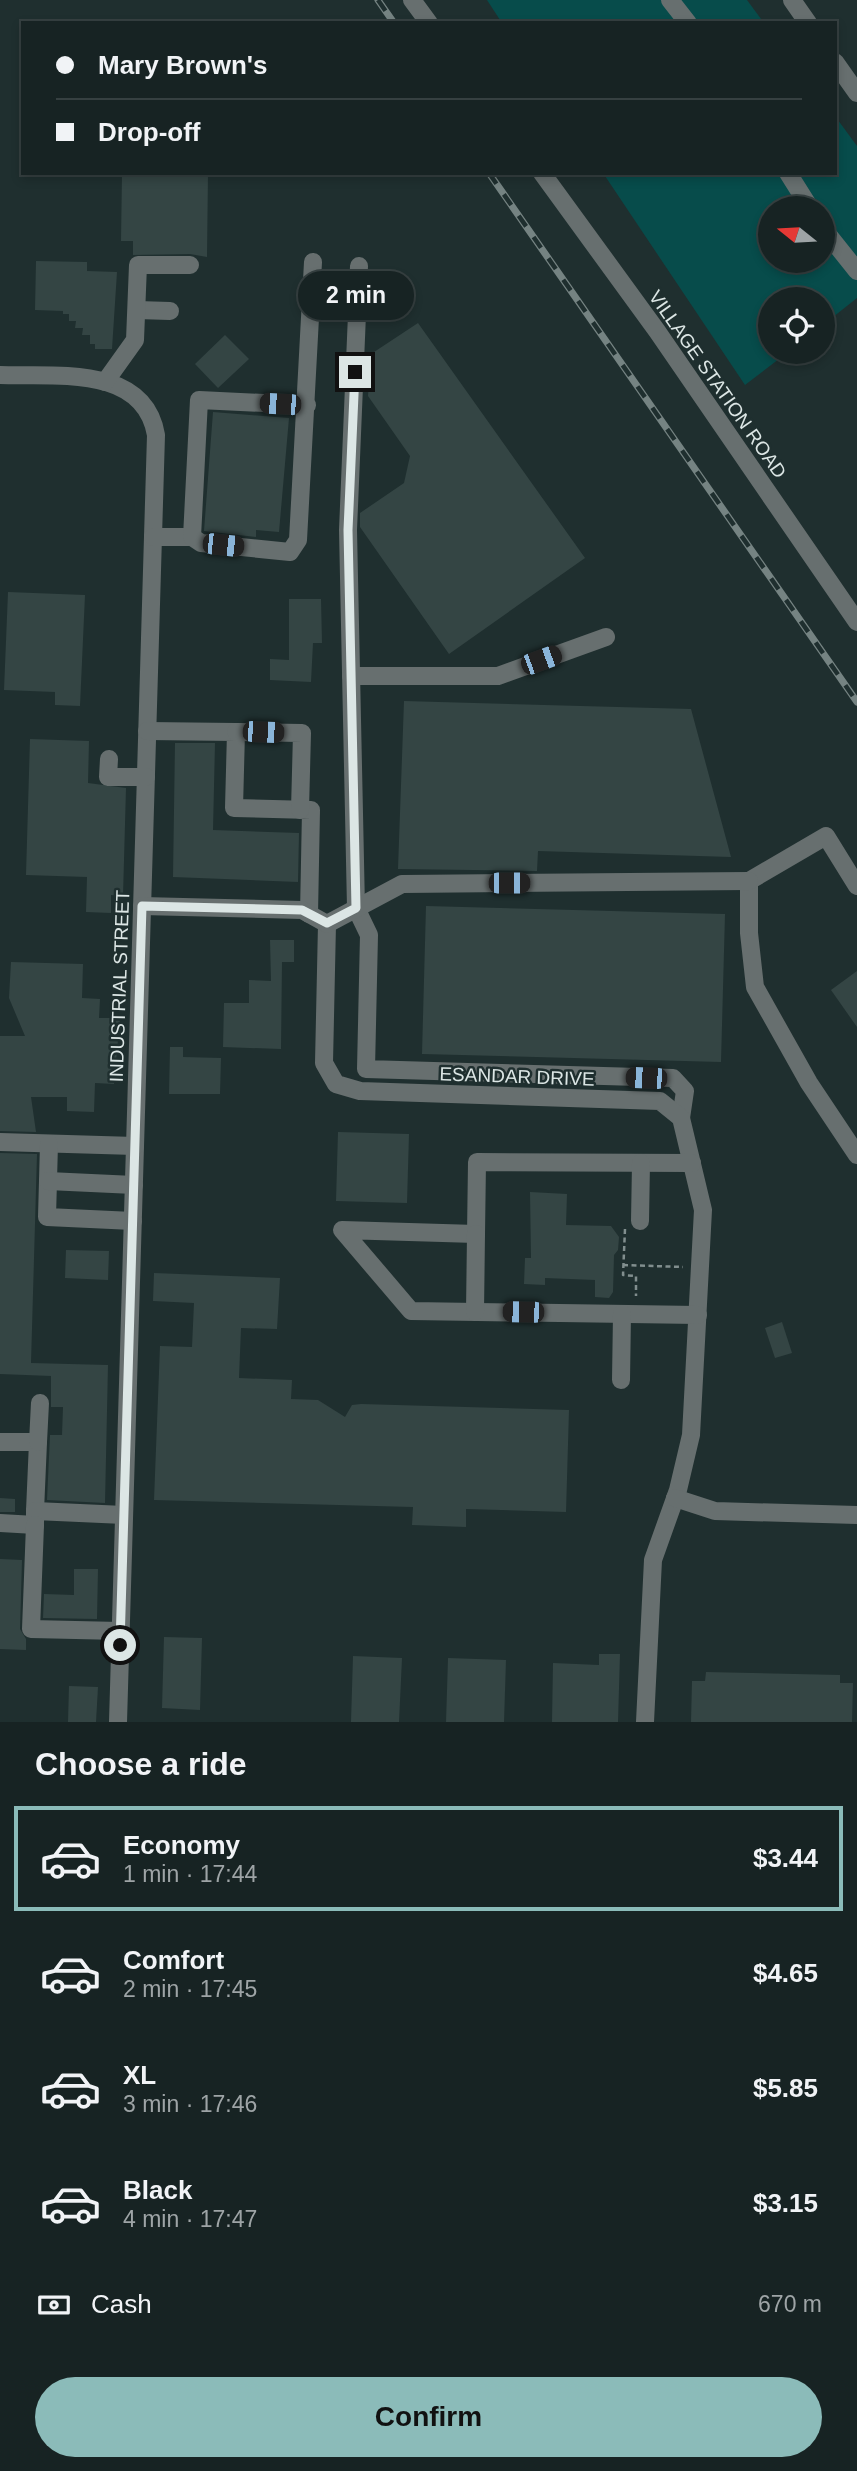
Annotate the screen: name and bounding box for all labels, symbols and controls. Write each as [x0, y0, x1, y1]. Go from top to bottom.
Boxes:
text: Mary Brown's [98, 50, 267, 80]
text: Drop-off [98, 117, 201, 147]
north arrow [758, 196, 835, 273]
map controls [758, 196, 835, 364]
callout: 2 min [297, 270, 413, 320]
text: 2 min [326, 282, 386, 308]
street label: VILLAGE STATION ROAD [645, 286, 790, 482]
button: locate [758, 287, 835, 364]
route end [339, 356, 371, 388]
car [259, 392, 302, 416]
car [202, 532, 245, 558]
car [518, 643, 565, 677]
car [242, 721, 285, 743]
car [489, 873, 531, 894]
street label: INDUSTRIAL STREET [106, 889, 133, 1083]
street label: ESANDAR DRIVE [439, 1063, 595, 1090]
car [625, 1067, 668, 1089]
car [502, 1301, 545, 1323]
route start [104, 1629, 136, 1661]
text: Choose a ride [35, 1746, 247, 1782]
icon: car [39, 1827, 102, 1890]
text: Economy [123, 1830, 240, 1860]
text: $3.44 [753, 1843, 818, 1873]
text: 1 min · 17:44 [123, 1861, 257, 1887]
icon: car [39, 1942, 102, 2005]
text: Comfort [123, 1945, 224, 1975]
text: $4.65 [753, 1958, 818, 1988]
text: 2 min · 17:45 [123, 1976, 257, 2002]
icon: car [39, 2057, 102, 2120]
text: XL [123, 2060, 156, 2090]
text: $5.85 [753, 2073, 818, 2103]
text: 3 min · 17:46 [123, 2091, 257, 2117]
icon: car [39, 2172, 102, 2235]
text: Black [123, 2175, 192, 2205]
text: $3.15 [753, 2188, 818, 2218]
text: 4 min · 17:47 [123, 2206, 257, 2232]
icon: cash [35, 2286, 73, 2324]
text: Cash [91, 2289, 152, 2319]
text: 670 m [758, 2291, 822, 2317]
button: Confirm [35, 2377, 822, 2457]

